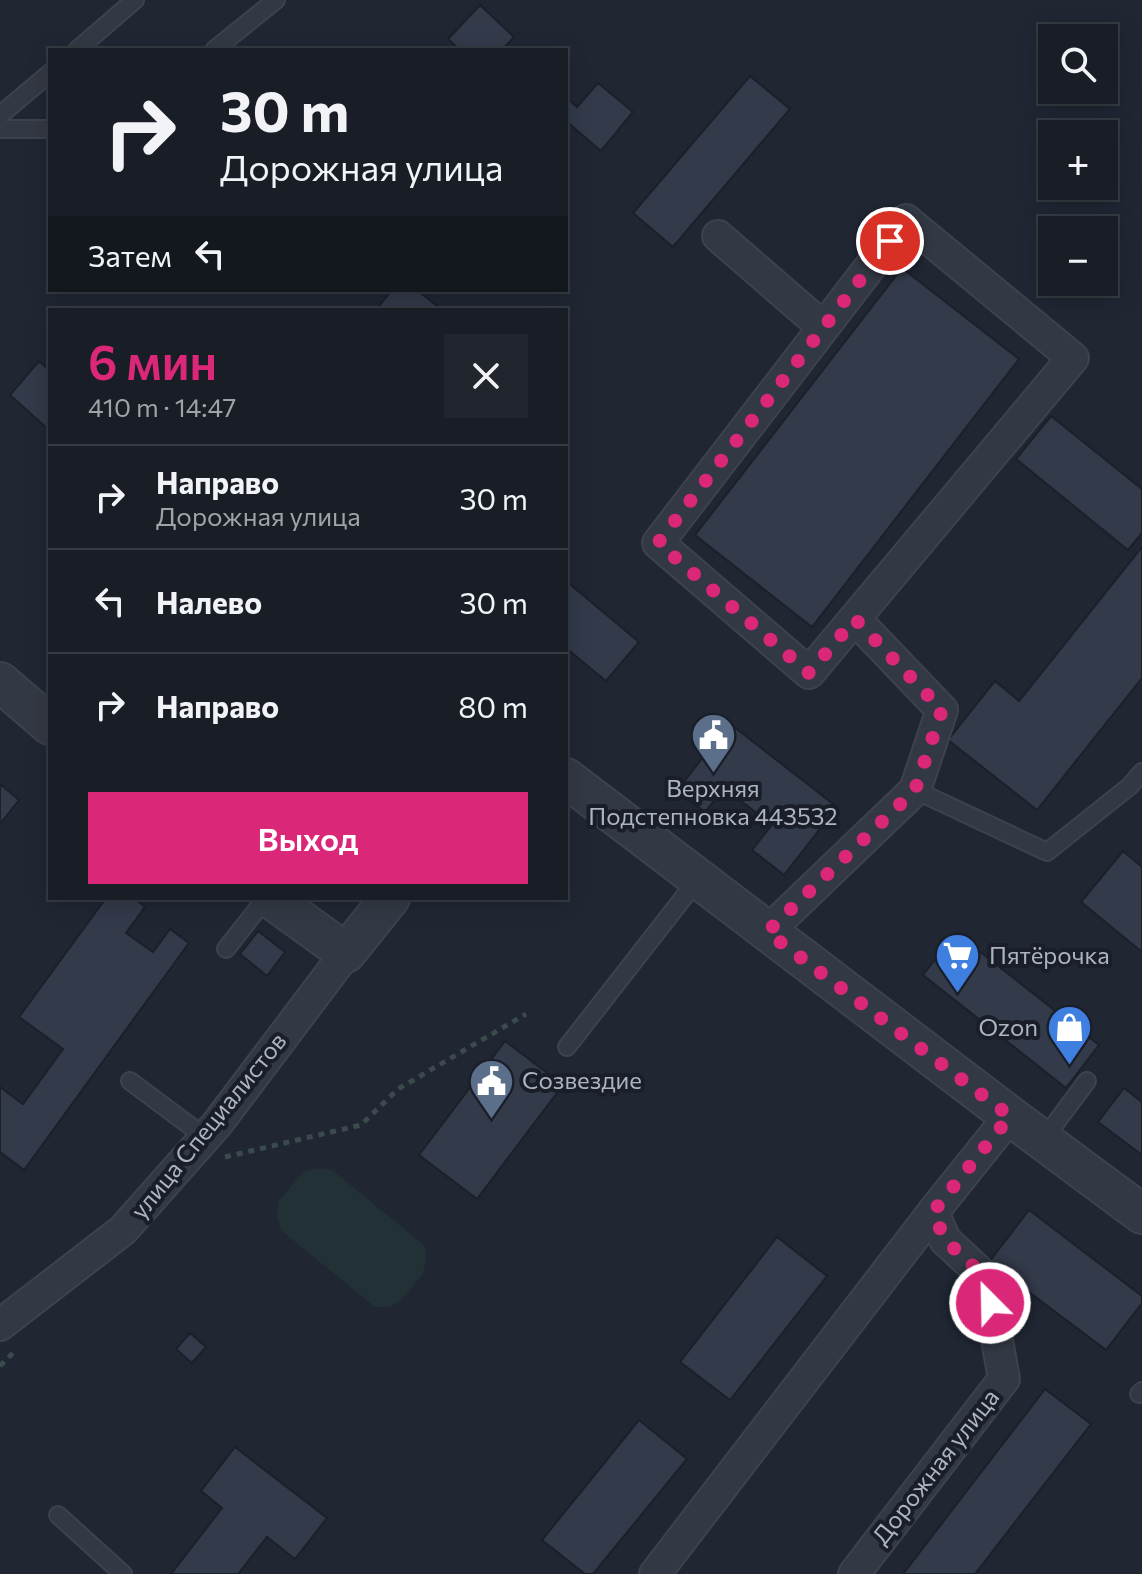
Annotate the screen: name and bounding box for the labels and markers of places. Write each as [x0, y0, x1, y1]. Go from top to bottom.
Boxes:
pin [856, 207, 924, 275]
public building icon: Верхняя Подстепновка 443532 [689, 711, 737, 774]
place label: Верхняя Подстепновка 443532 [588, 773, 838, 830]
supermarket icon: Пятёрочка [934, 932, 982, 995]
place label: Пятёрочка [989, 940, 1110, 969]
shop icon: Ozon [1045, 1004, 1093, 1067]
place label: Ozon [978, 1012, 1038, 1041]
public building icon: Созвездие [467, 1057, 515, 1120]
place label: Созвездие [522, 1065, 642, 1094]

